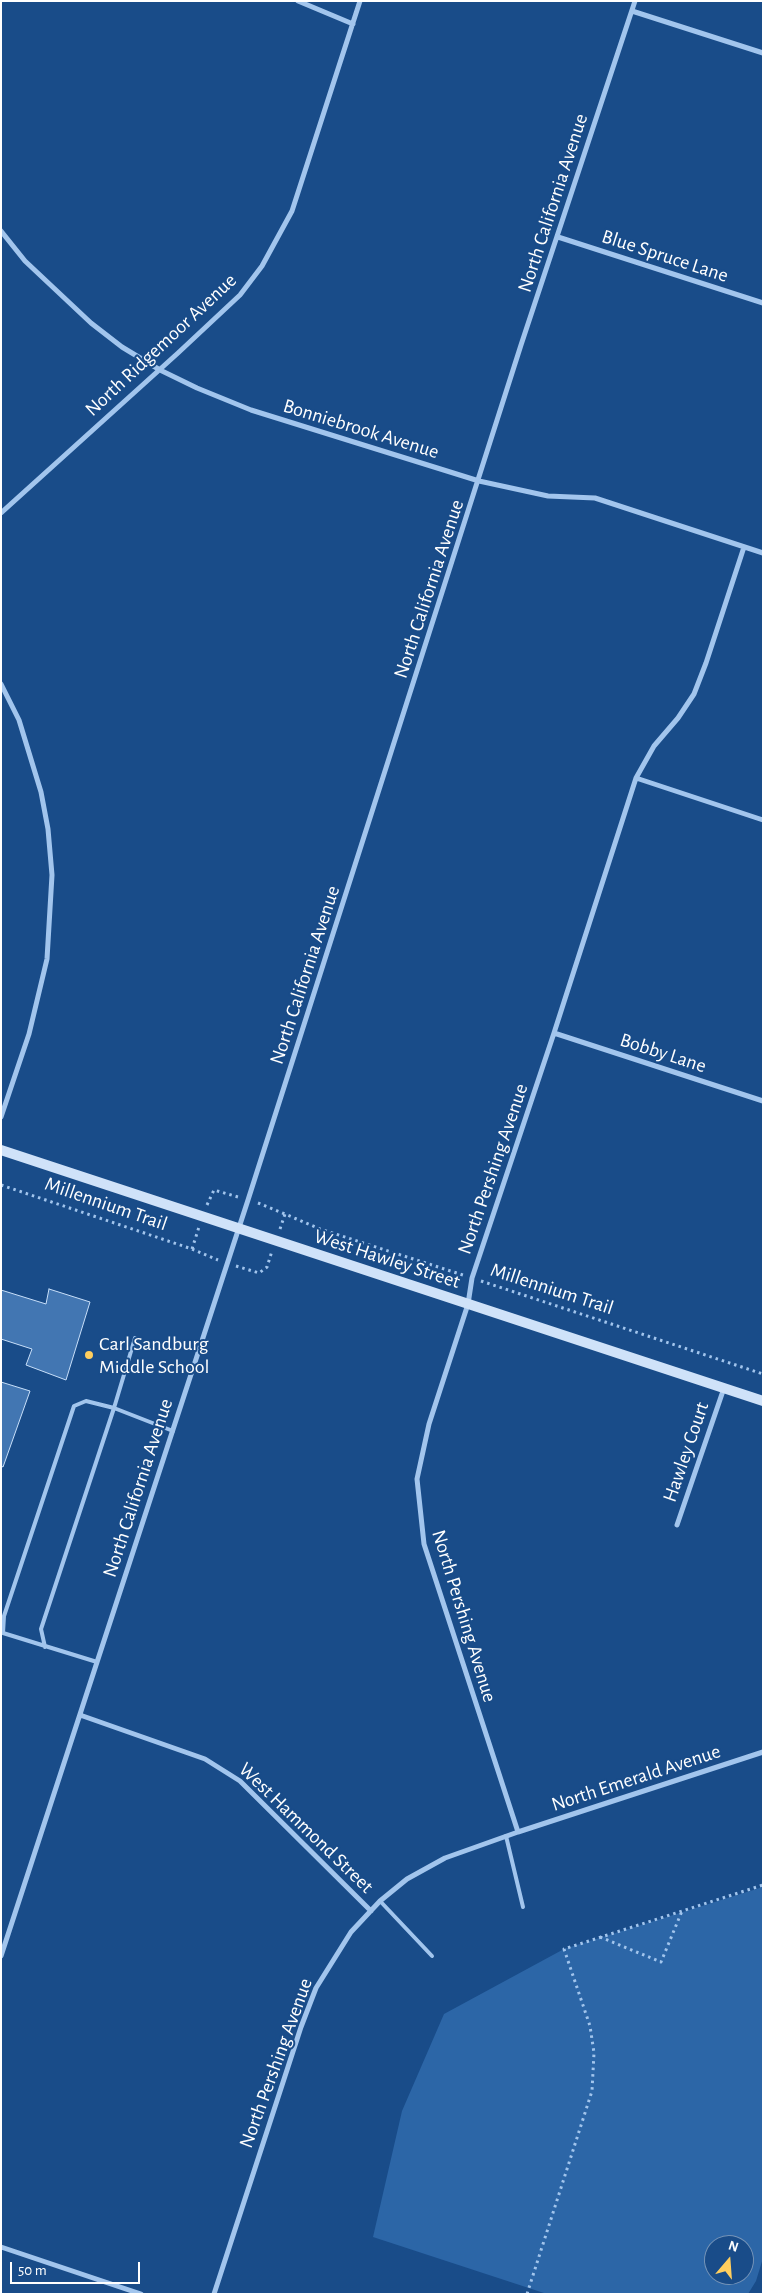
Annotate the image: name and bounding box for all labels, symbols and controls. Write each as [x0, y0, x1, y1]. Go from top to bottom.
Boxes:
street label: North California Avenue [513, 111, 593, 295]
street label: Blue Spruce Lane [599, 224, 731, 288]
street label: North Ridgemoor Avenue [80, 269, 242, 421]
street label: Bonniebrook Avenue [280, 394, 442, 464]
street label: North California Avenue [389, 497, 469, 681]
street label: North California Avenue [265, 883, 345, 1067]
street label: Bobby Lane [617, 1028, 709, 1078]
street label: North Pershing Avenue [453, 1080, 533, 1258]
street label: Millennium Trail [42, 1172, 170, 1236]
street label: West Hawley Street [311, 1224, 463, 1294]
street label: Millennium Trail [487, 1258, 617, 1320]
place label: Carl Sandburg Middle School [99, 1332, 210, 1379]
marker: Carl Sandburg Middle School [83, 1349, 95, 1361]
street label: North California Avenue [98, 1396, 178, 1580]
street label: Hawley Court [658, 1399, 714, 1505]
street label: North Pershing Avenue [426, 1527, 502, 1705]
street label: North Emerald Avenue [548, 1739, 724, 1817]
street label: West Hammond Street [234, 1758, 378, 1898]
street label: North Pershing Avenue [234, 1975, 318, 2151]
north arrow [704, 2235, 754, 2285]
text: N [727, 2239, 740, 2255]
scale bar [12, 2252, 142, 2284]
text: 50 m [18, 2263, 47, 2278]

